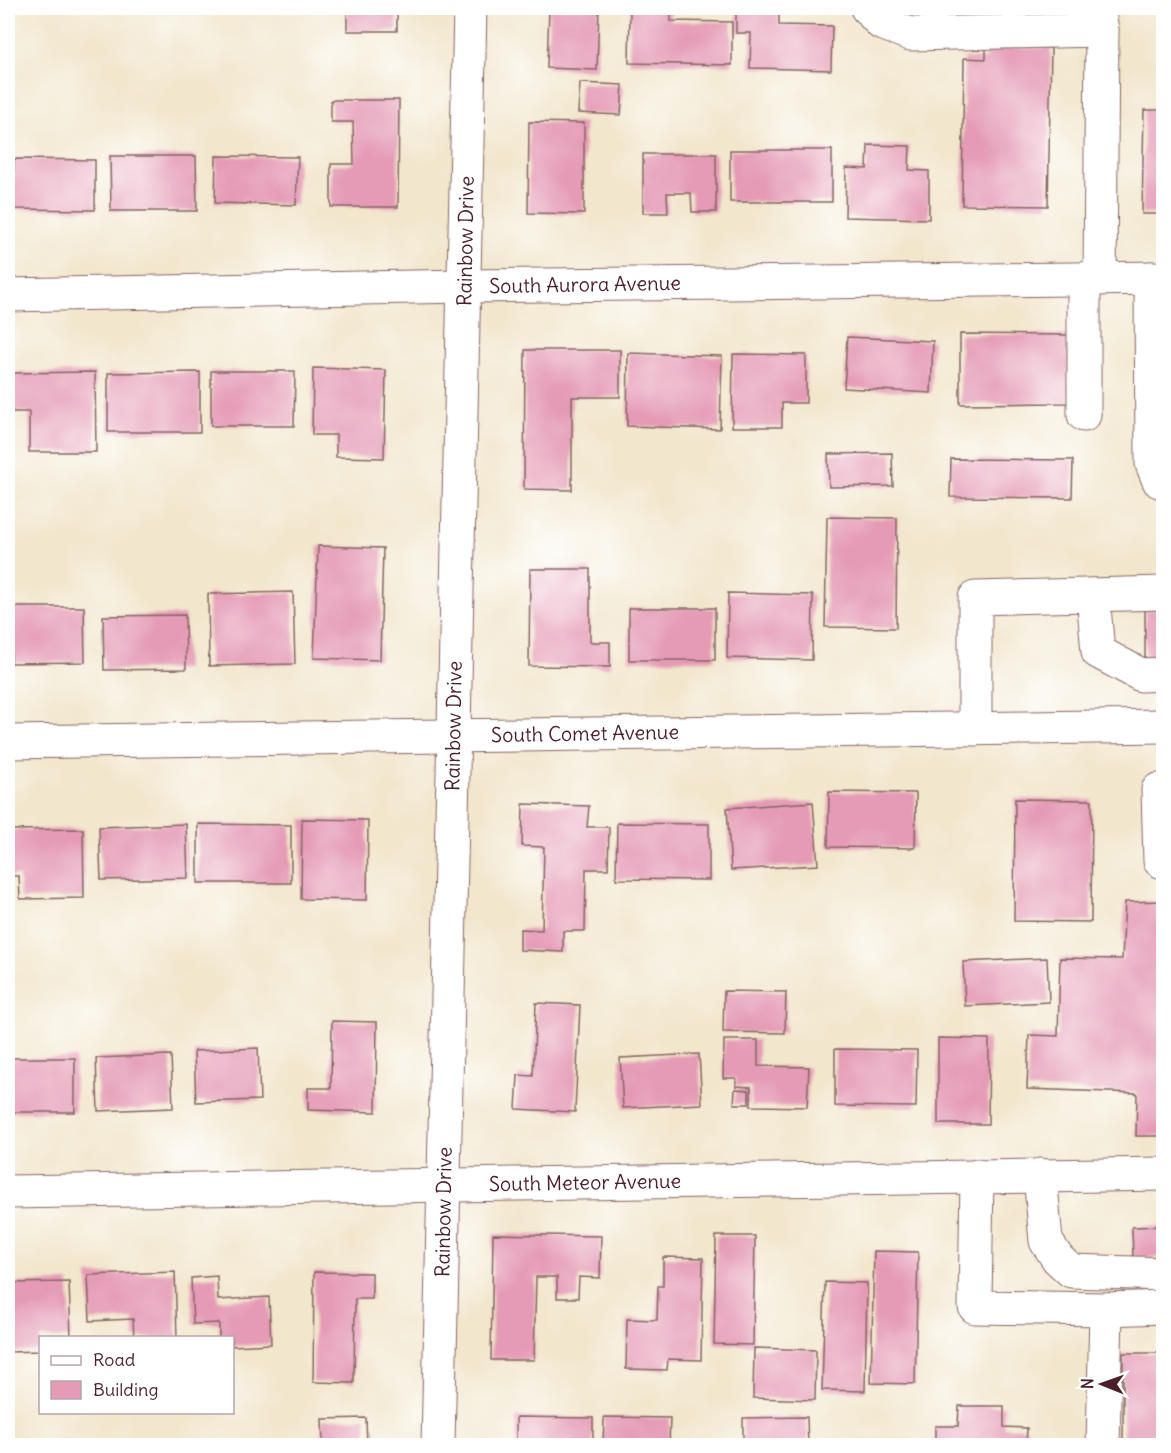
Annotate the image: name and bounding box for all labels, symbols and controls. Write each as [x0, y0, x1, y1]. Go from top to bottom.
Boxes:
street label: Rainbow Drive [451, 176, 479, 306]
street label: South Aurora Avenue [489, 270, 681, 298]
street label: Rainbow Drive [439, 661, 467, 791]
street label: South Comet Avenue [491, 719, 679, 747]
street label: Rainbow Drive [429, 1147, 457, 1277]
street label: South Meteor Avenue [489, 1168, 681, 1196]
legend [39, 1336, 234, 1414]
text: Road [93, 1348, 136, 1371]
north arrow [1072, 1354, 1132, 1414]
text: Building [93, 1378, 158, 1401]
text: N [1077, 1378, 1097, 1389]

